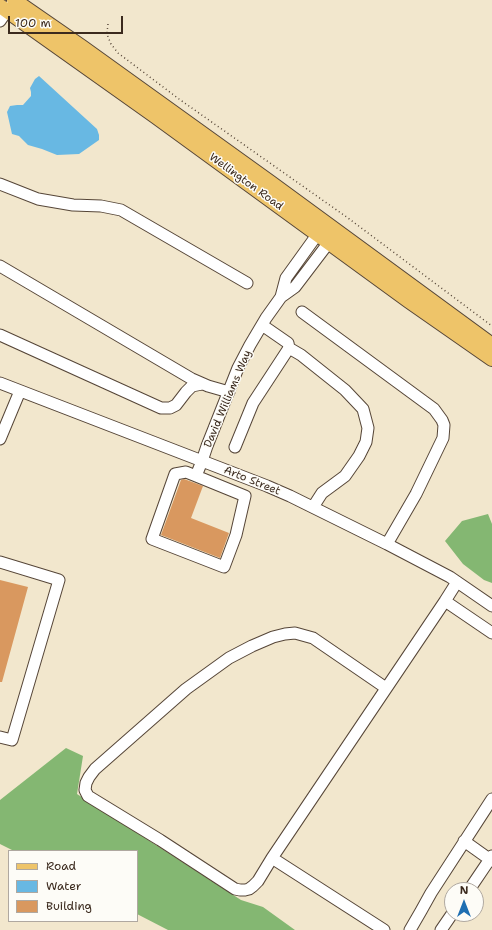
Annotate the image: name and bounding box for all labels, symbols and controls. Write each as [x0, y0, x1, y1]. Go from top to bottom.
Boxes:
scale bar [10, 8, 125, 34]
text: 100 m [15, 15, 51, 31]
street label: Wellington Road [206, 151, 286, 213]
street label: David Williams Way [201, 348, 255, 450]
street label: Arto Street [222, 464, 282, 498]
legend [8, 850, 138, 922]
text: Road [46, 858, 76, 874]
text: Water [46, 878, 81, 894]
north arrow [444, 882, 484, 922]
text: N [460, 883, 468, 898]
text: Building [46, 898, 92, 914]

